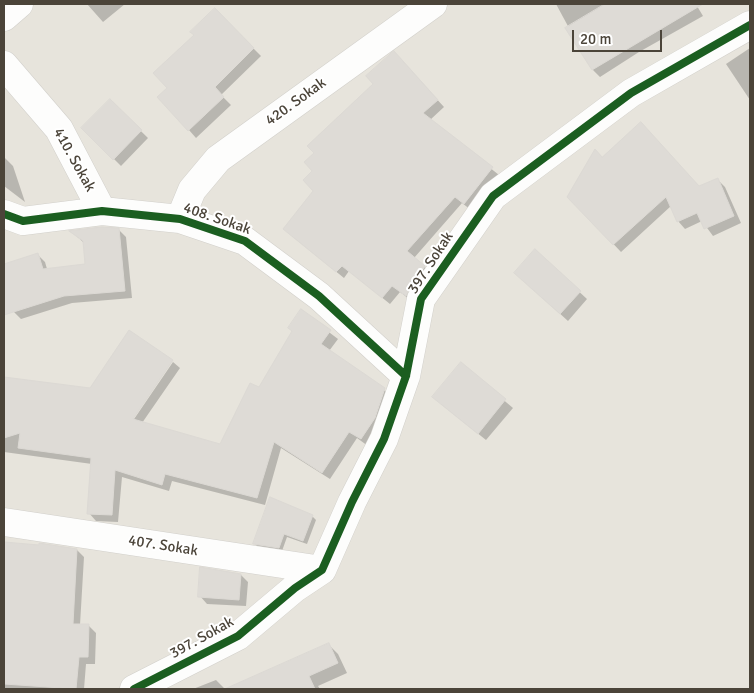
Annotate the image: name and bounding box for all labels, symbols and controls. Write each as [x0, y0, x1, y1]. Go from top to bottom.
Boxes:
scale bar [574, 20, 664, 52]
text: 20 m [580, 30, 611, 48]
street label: 420. Sokak [262, 74, 330, 130]
street label: 410. Sokak [49, 125, 99, 195]
street label: 408. Sokak [181, 199, 253, 239]
street label: 397. Sokak [404, 229, 458, 297]
street label: 407. Sokak [127, 532, 199, 560]
street label: 397. Sokak [167, 613, 237, 663]

